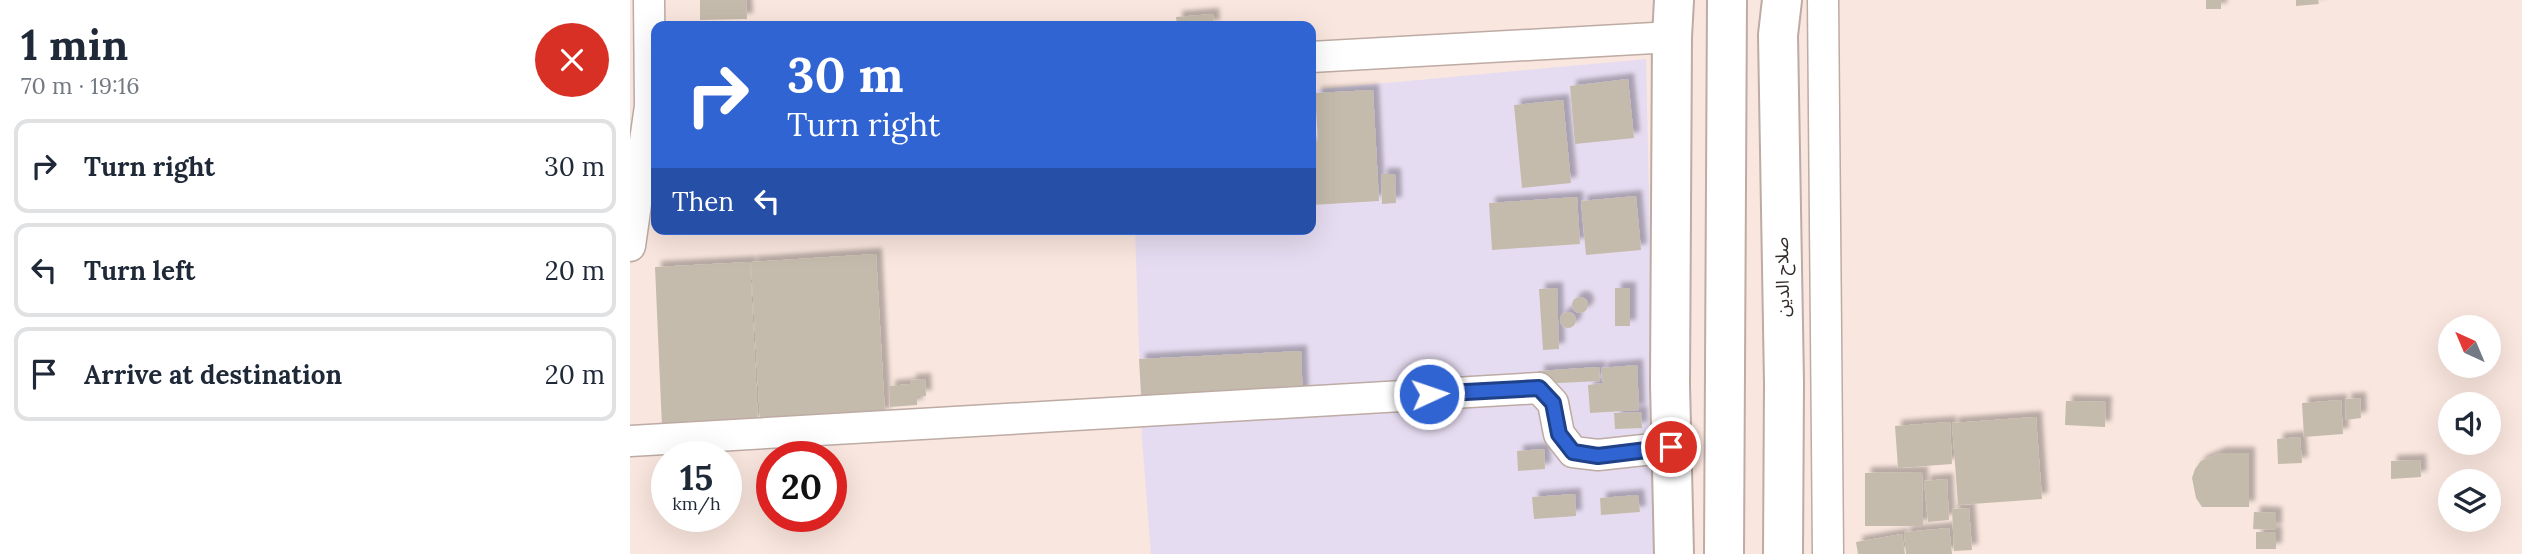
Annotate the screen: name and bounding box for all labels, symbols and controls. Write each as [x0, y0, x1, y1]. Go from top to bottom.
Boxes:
text: 1 min [21, 18, 128, 72]
button: close [535, 23, 609, 97]
text: 30 m [787, 43, 904, 105]
icon: right [672, 49, 763, 140]
text: 70 m · 19:16 [21, 71, 139, 100]
text: Turn right [787, 104, 940, 145]
icon: right [25, 147, 63, 185]
text: Turn right [84, 150, 215, 183]
text: 30 m [544, 150, 605, 183]
icon: left [748, 182, 786, 220]
text: Then [672, 185, 734, 218]
street label: صلاح الدين [1770, 237, 1796, 317]
icon: left [25, 251, 63, 289]
text: Turn left [84, 254, 195, 287]
text: 20 m [545, 254, 605, 287]
north arrow [2438, 315, 2501, 378]
map controls [2438, 315, 2501, 532]
icon: arrive [25, 355, 63, 393]
position arrow [1392, 357, 1466, 431]
text: Arrive at destination [84, 358, 342, 391]
text: 20 m [545, 358, 605, 391]
button: sound [2438, 392, 2501, 455]
pin [1641, 417, 1701, 477]
icon: arrive [1652, 428, 1690, 466]
speed limit sign: 20 [756, 441, 847, 532]
text: 15 [680, 455, 713, 500]
button: layers [2438, 469, 2501, 532]
text: km/h [672, 492, 721, 515]

